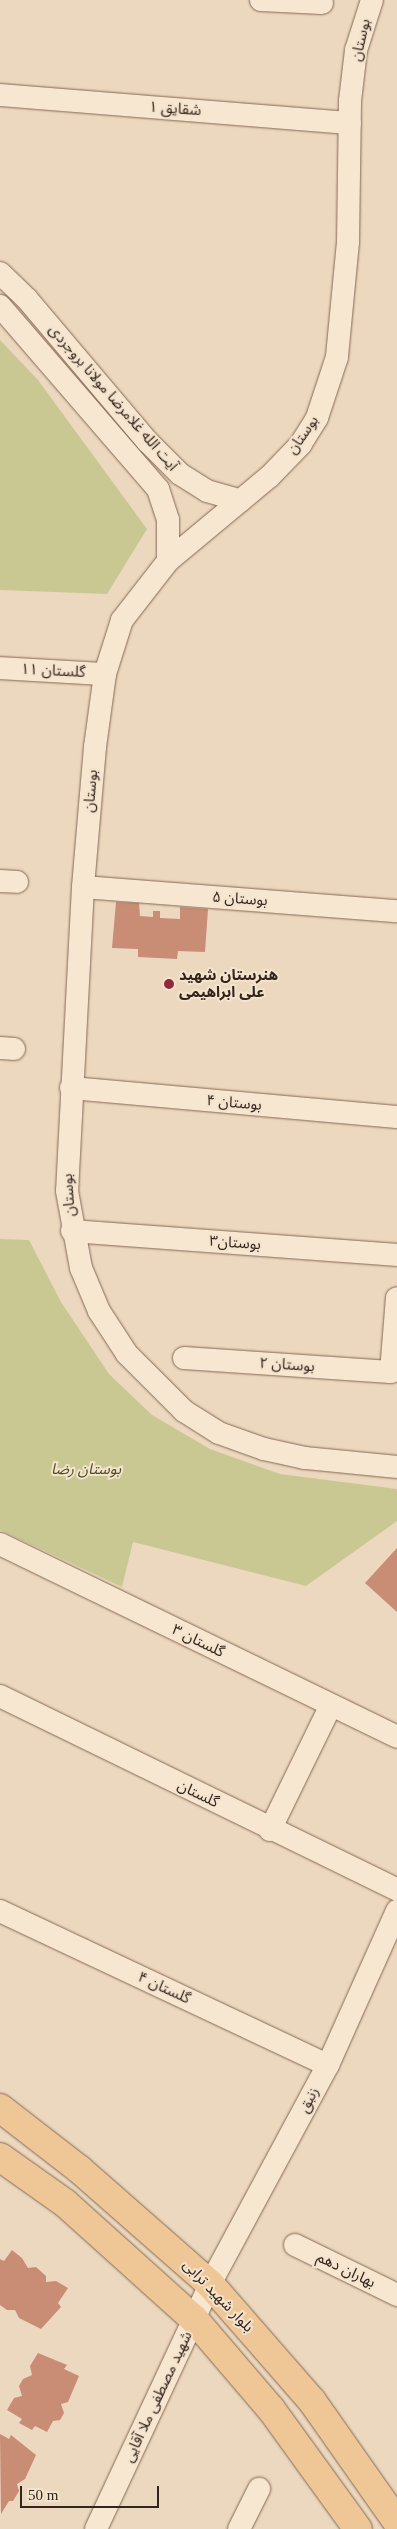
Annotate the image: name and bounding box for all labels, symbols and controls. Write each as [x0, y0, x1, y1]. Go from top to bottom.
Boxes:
street label: بوستان [347, 17, 375, 63]
street label: شقایق ۱ [148, 98, 202, 120]
street label: آیت الله غلامرضا مولانا بروجردی [45, 321, 181, 475]
street label: بوستان [283, 412, 323, 458]
street label: گلستان ۱۱ [20, 660, 86, 682]
street label: بوستان [80, 769, 102, 813]
street label: بوستان ۵ [212, 888, 268, 910]
place label: هنرستان شهید علی ابراهیمی [179, 966, 278, 1001]
marker: هنرستان شهید علی ابراهیمی [163, 978, 175, 990]
street label: بوستان ۴ [206, 1092, 262, 1114]
street label: بوستان [59, 1173, 79, 1217]
street label: بوستان۳ [209, 1232, 261, 1254]
street label: بوستان ۲ [259, 1354, 315, 1376]
park label: بوستان رضا [51, 1461, 121, 1479]
street label: گلستان ۳ [169, 1621, 227, 1661]
street label: گلستان [174, 1776, 222, 1812]
street label: گلستان ۴ [135, 1968, 193, 2008]
street label: زنبق [295, 2084, 323, 2116]
street label: بهاران دهم [314, 2248, 378, 2292]
street label: بلوار شهید ترابی [179, 2256, 257, 2336]
street label: شهید مصطفی ملا آقایی [120, 2329, 196, 2465]
scale bar [22, 2476, 161, 2508]
text: 50 m [28, 2487, 58, 2503]

